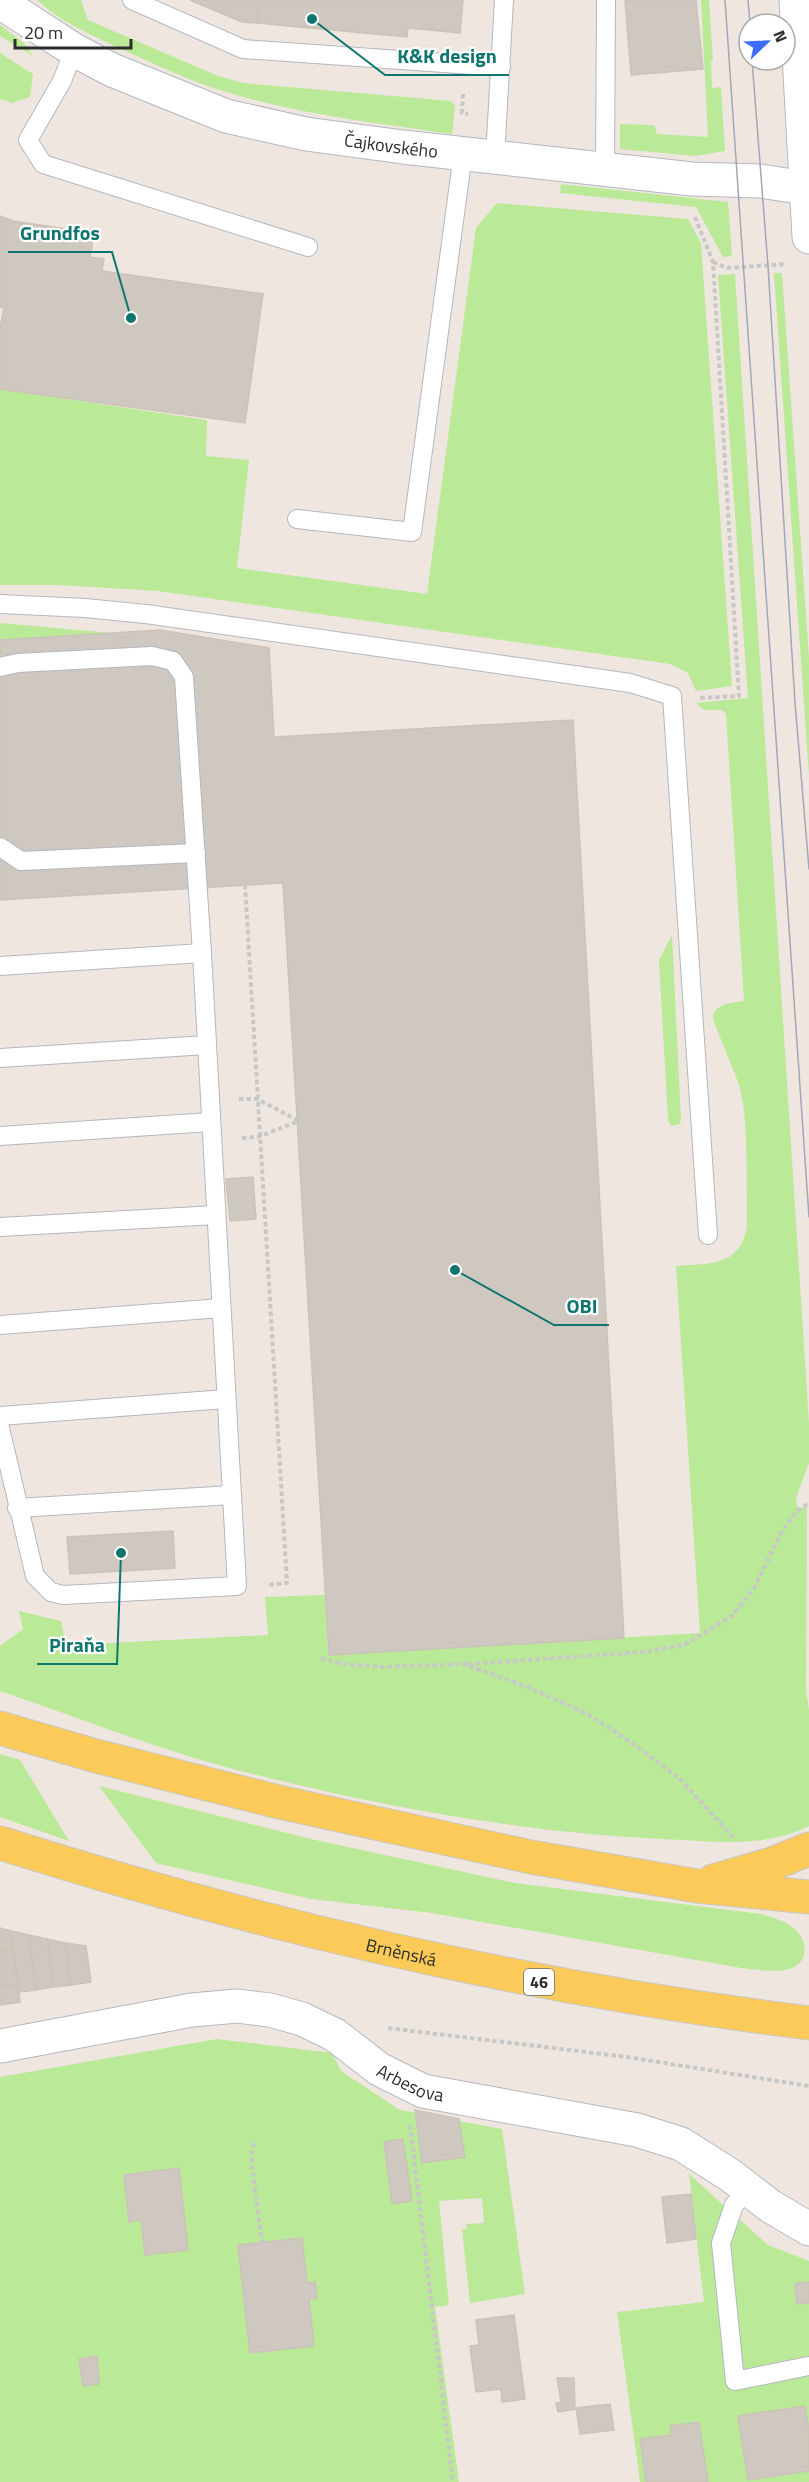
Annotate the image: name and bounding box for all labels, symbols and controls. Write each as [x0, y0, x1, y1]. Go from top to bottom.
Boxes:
scale bar [15, 12, 130, 50]
north arrow [737, 12, 797, 72]
text: 20 m [24, 19, 63, 46]
text: N [768, 26, 794, 46]
callout: K&K design [385, 37, 509, 75]
text: K&K design [397, 40, 497, 71]
street label: Čajkovského [343, 126, 439, 164]
callout: Grundfos [8, 214, 112, 252]
text: Grundfos [20, 217, 100, 248]
callout: OBI [554, 1287, 609, 1325]
text: OBI [567, 1290, 597, 1321]
callout: Piraňa [37, 1626, 117, 1664]
text: Piraňa [49, 1629, 105, 1660]
street label: Brněnská [363, 1931, 439, 1973]
road number: 46 [524, 1969, 554, 1995]
street label: Arbesova [372, 2057, 446, 2108]

